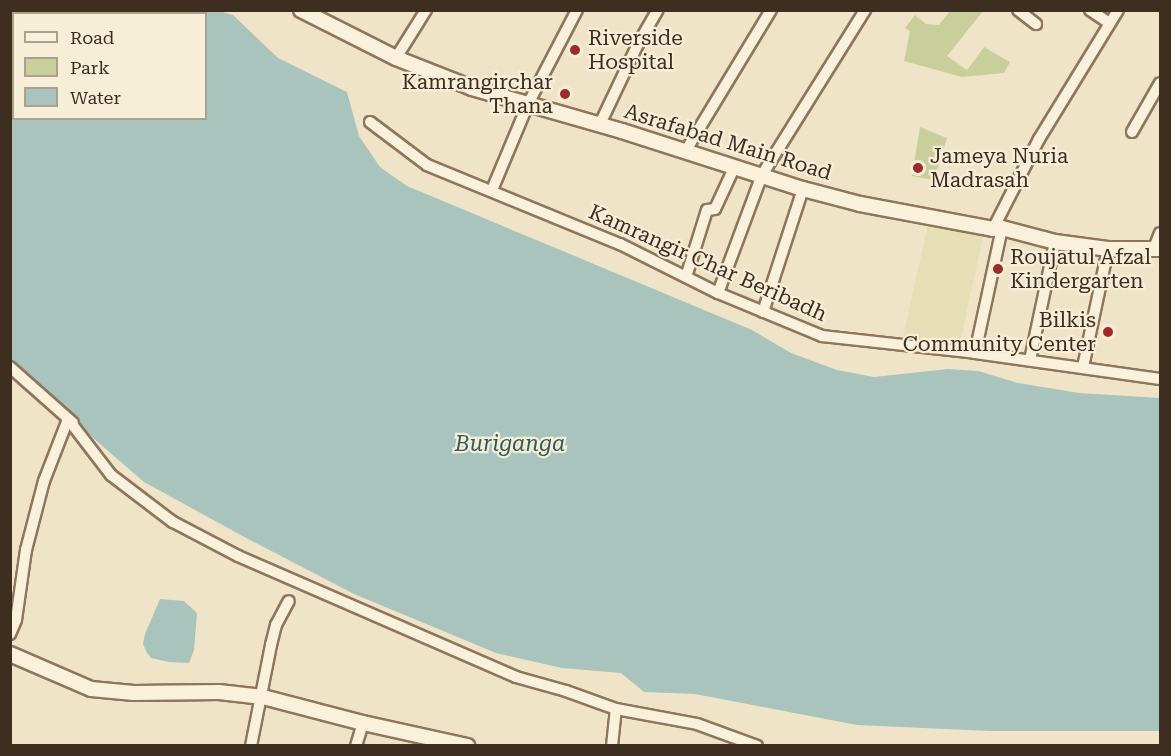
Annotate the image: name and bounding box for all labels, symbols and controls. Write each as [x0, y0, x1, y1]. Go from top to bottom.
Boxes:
legend [12, 12, 207, 120]
place label: Riverside Hospital [588, 25, 683, 75]
text: Road [70, 27, 114, 48]
marker: Riverside Hospital [566, 41, 584, 59]
text: Park [70, 57, 110, 78]
place label: Kamrangirchar Thana [402, 69, 553, 119]
text: Water [70, 87, 121, 108]
marker: Kamrangirchar Thana [558, 87, 572, 101]
street label: Asrafabad Main Road [621, 98, 835, 186]
place label: Jameya Nuria Madrasah [930, 143, 1068, 193]
marker: Jameya Nuria Madrasah [911, 161, 925, 175]
street label: Kamrangir Char Beribadh [585, 199, 831, 327]
place label: Roujatul Afzal Kindergarten [1010, 244, 1151, 294]
marker: Roujatul Afzal Kindergarten [991, 262, 1005, 276]
place label: Bilkis Community Center [903, 307, 1096, 357]
marker: Bilkis Community Center [1101, 325, 1115, 339]
water label: Buriganga [455, 431, 565, 457]

